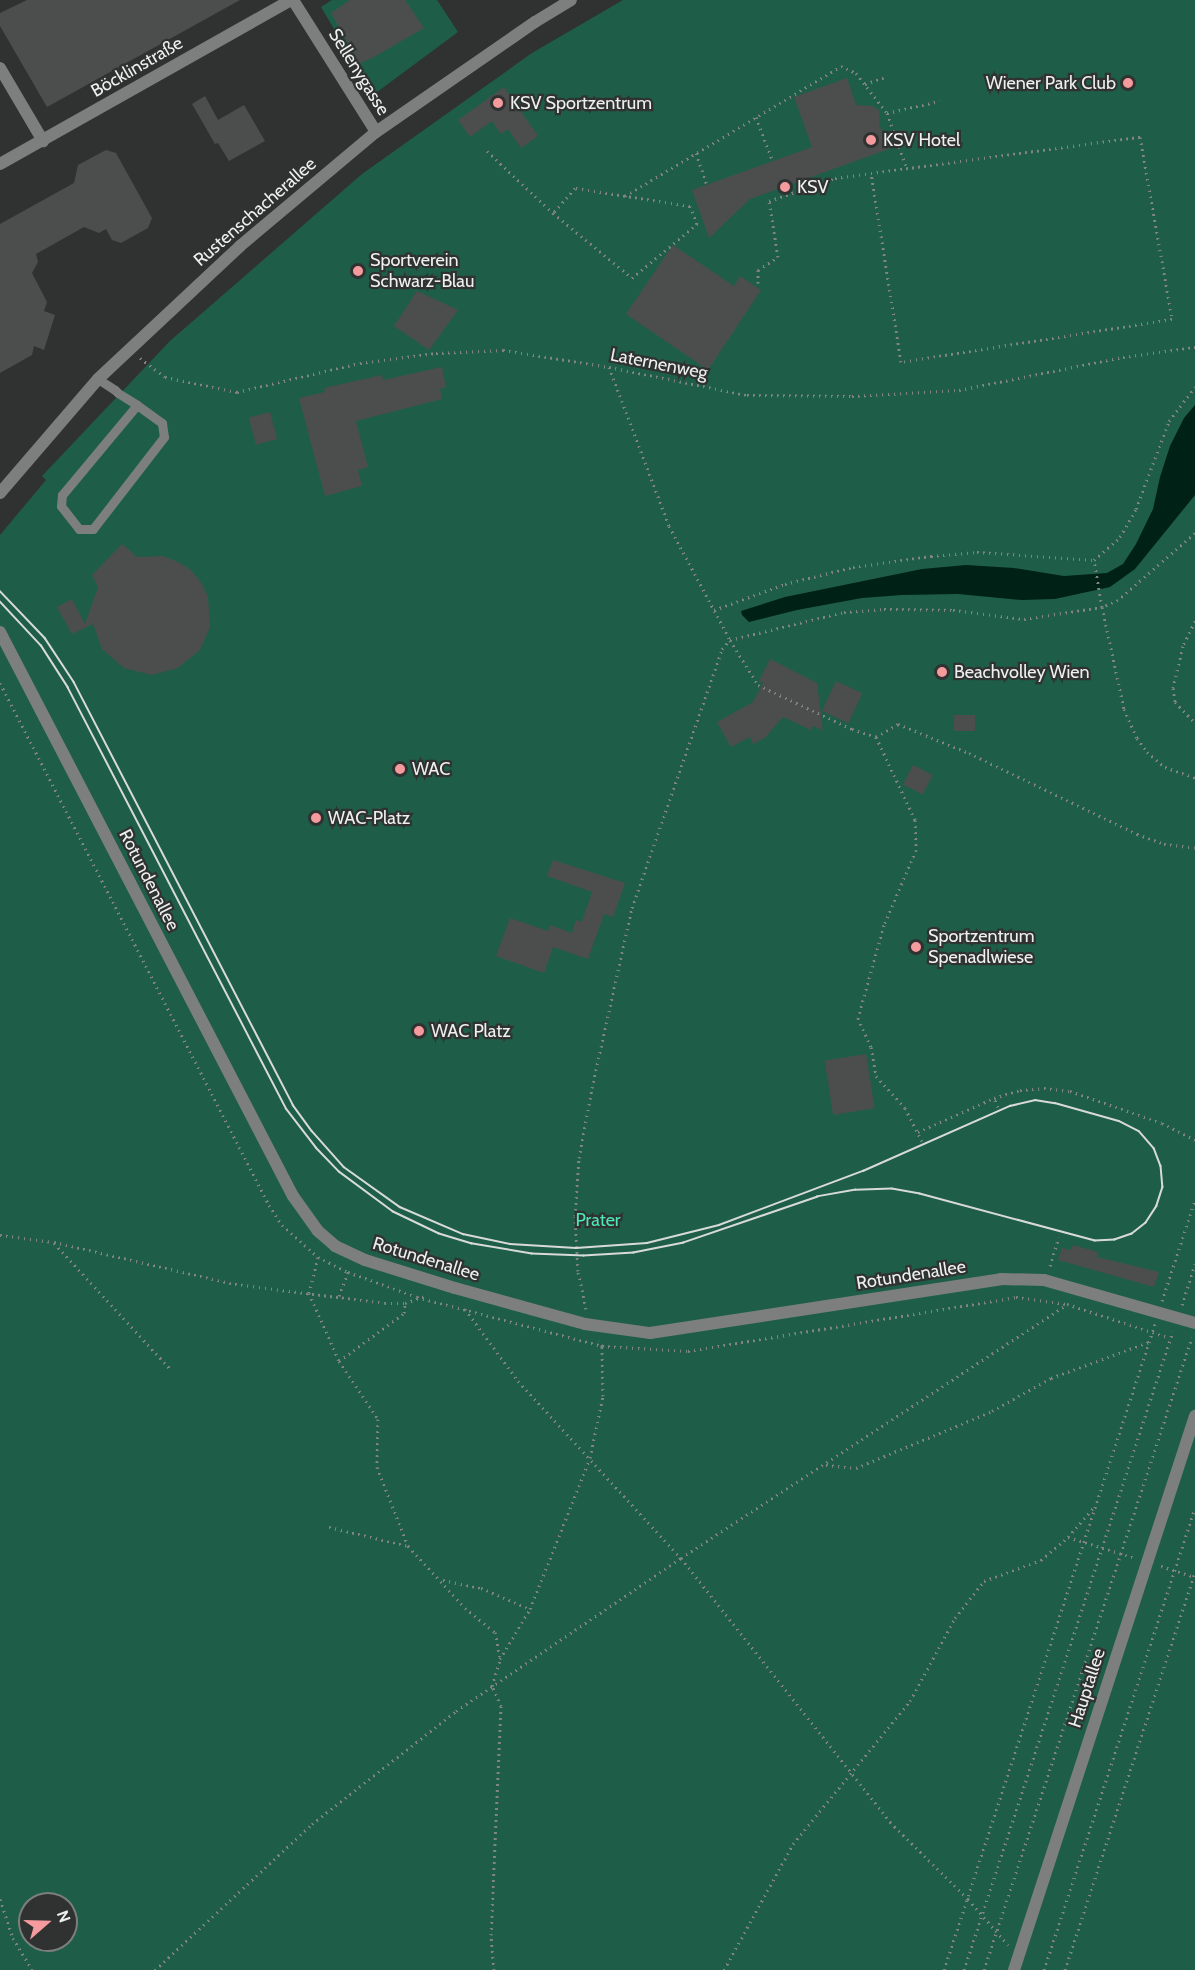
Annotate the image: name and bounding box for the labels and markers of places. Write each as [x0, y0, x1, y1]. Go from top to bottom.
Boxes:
place label: Wiener Park Club [986, 72, 1116, 94]
marker: Wiener Park Club [1121, 76, 1135, 90]
place label: KSV Sportzentrum [510, 92, 652, 114]
marker: KSV Sportzentrum [491, 96, 505, 110]
place label: KSV Hotel [883, 129, 960, 151]
marker: KSV Hotel [864, 133, 878, 147]
place label: KSV [797, 176, 829, 198]
marker: KSV [778, 180, 792, 194]
place label: Sportverein Schwarz-Blau [370, 250, 474, 292]
marker: Sportverein Schwarz-Blau [351, 264, 365, 278]
place label: Beachvolley Wien [954, 661, 1090, 683]
marker: Beachvolley Wien [935, 665, 949, 679]
place label: WAC [412, 758, 450, 780]
marker: WAC [393, 762, 407, 776]
place label: WAC-Platz [328, 807, 410, 829]
marker: WAC-Platz [309, 811, 323, 825]
place label: Sportzentrum Spenadlwiese [928, 926, 1034, 968]
marker: Sportzentrum Spenadlwiese [909, 940, 923, 954]
place label: WAC Platz [431, 1020, 511, 1042]
marker: WAC Platz [412, 1024, 426, 1038]

